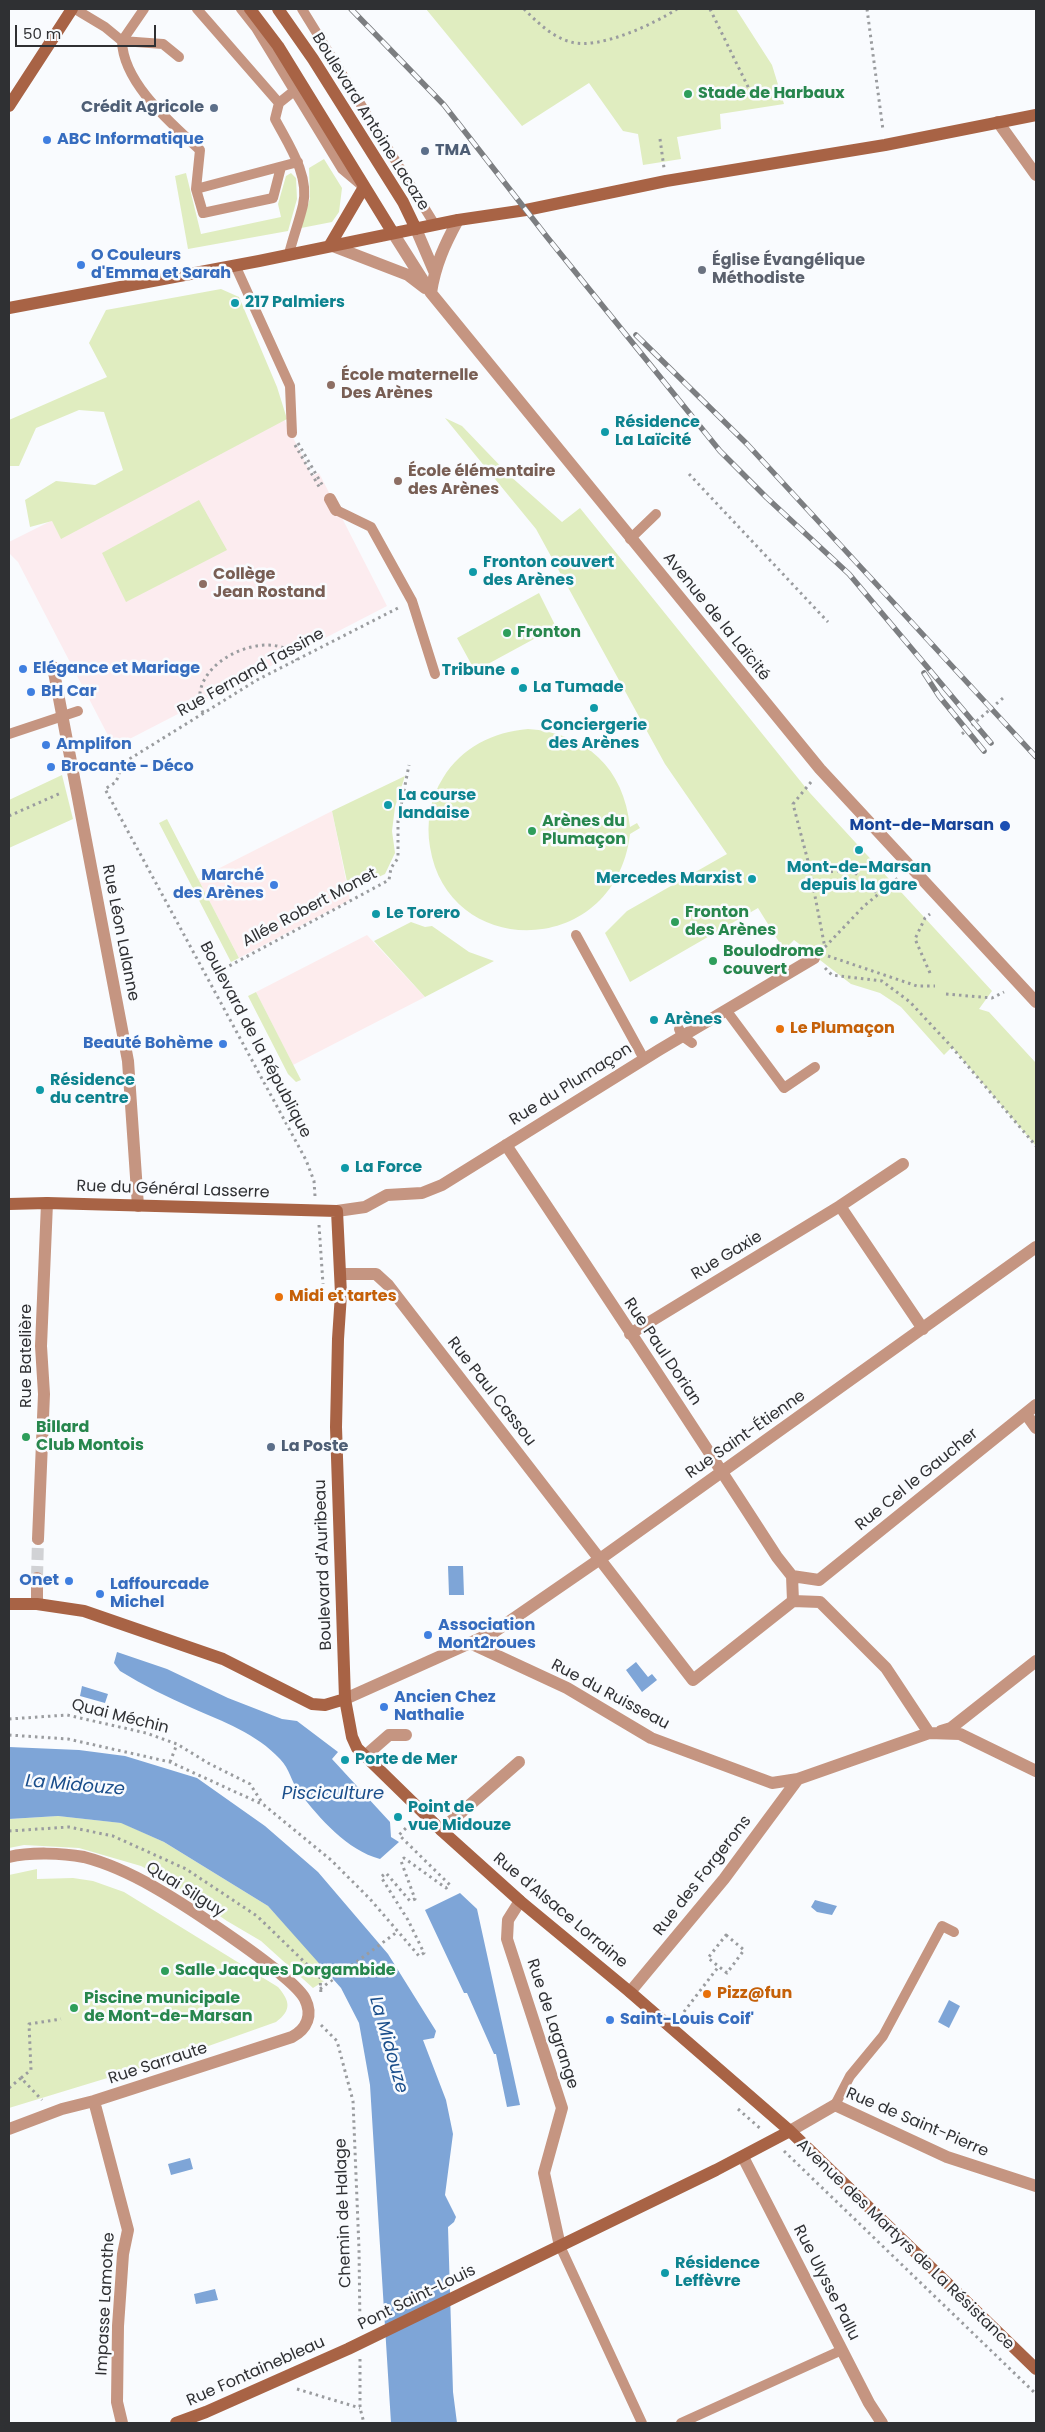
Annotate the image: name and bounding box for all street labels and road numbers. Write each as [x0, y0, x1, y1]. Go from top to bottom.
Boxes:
street label: Boulevard Antoine Lacaze [307, 30, 433, 214]
street label: Avenue de la Laïcité [658, 549, 774, 685]
street label: Rue Fernand Tassine [174, 625, 328, 721]
street label: Rue Léon Lalanne [97, 863, 143, 1003]
street label: Allée Robert Monet [239, 864, 381, 952]
street label: Boulevard de la République [195, 939, 315, 1141]
street label: Rue du Plumaçon [506, 1040, 636, 1130]
street label: Rue du Général Lasserre [76, 1177, 270, 1203]
street label: Rue Gaxie [688, 1227, 766, 1285]
street label: Rue Paul Dorian [619, 1295, 705, 1409]
street label: Rue Batelière [17, 1304, 37, 1408]
street label: Rue Paul Cassou [442, 1334, 540, 1450]
street label: Rue Saint-Étienne [683, 1387, 809, 1483]
street label: Rue Cel le Gaucher [852, 1425, 982, 1535]
street label: Boulevard d'Auribeau [311, 1479, 337, 1651]
street label: Rue du Ruisseau [548, 1656, 672, 1734]
street label: Quai Méchin [69, 1696, 171, 1738]
street label: Rue des Forgerons [650, 1812, 756, 1940]
street label: Rue d'Alsace Lorraine [489, 1849, 631, 1973]
street label: Quai Silguy [142, 1858, 228, 1922]
street label: Rue de Lagrange [522, 1957, 582, 2091]
street label: Rue Sarraute [106, 2039, 210, 2089]
street label: Rue de Saint-Pierre [843, 2084, 991, 2162]
street label: Avenue des Martyrs de La Résistance [792, 2135, 1018, 2355]
street label: Chemin de Halage [332, 2138, 356, 2288]
street label: Rue Ulysse Pallu [789, 2222, 863, 2344]
street label: Impasse Lamothe [93, 2232, 119, 2376]
street label: Pont Saint-Louis [355, 2261, 479, 2335]
street label: Rue Fontainebleau [184, 2333, 328, 2411]

